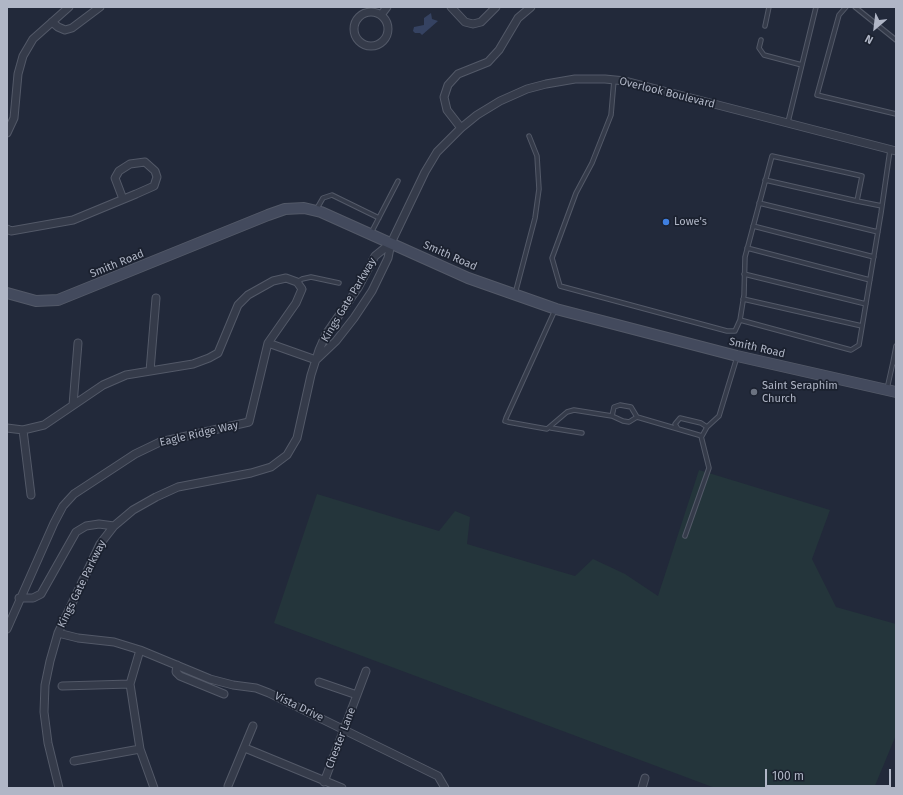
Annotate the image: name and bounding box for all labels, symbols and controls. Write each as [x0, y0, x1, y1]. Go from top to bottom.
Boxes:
north arrow [855, 8, 895, 48]
text: N [863, 32, 875, 46]
street label: Overlook Boulevard [618, 75, 716, 111]
place label: Lowe's [674, 215, 707, 229]
marker: Lowe's [661, 217, 671, 227]
street label: Smith Road [421, 238, 479, 274]
street label: Smith Road [88, 247, 146, 281]
street label: Kings Gate Parkway [319, 255, 379, 345]
street label: Smith Road [728, 335, 786, 361]
place label: Saint Seraphim Church [762, 379, 838, 405]
marker: Saint Seraphim Church [749, 387, 759, 397]
street label: Eagle Ridge Way [158, 419, 240, 449]
street label: Kings Gate Parkway [55, 538, 109, 630]
street label: Vista Drive [272, 689, 326, 725]
street label: Chester Lane [323, 706, 359, 770]
scale bar [767, 761, 893, 787]
text: 100 m [772, 769, 804, 783]

